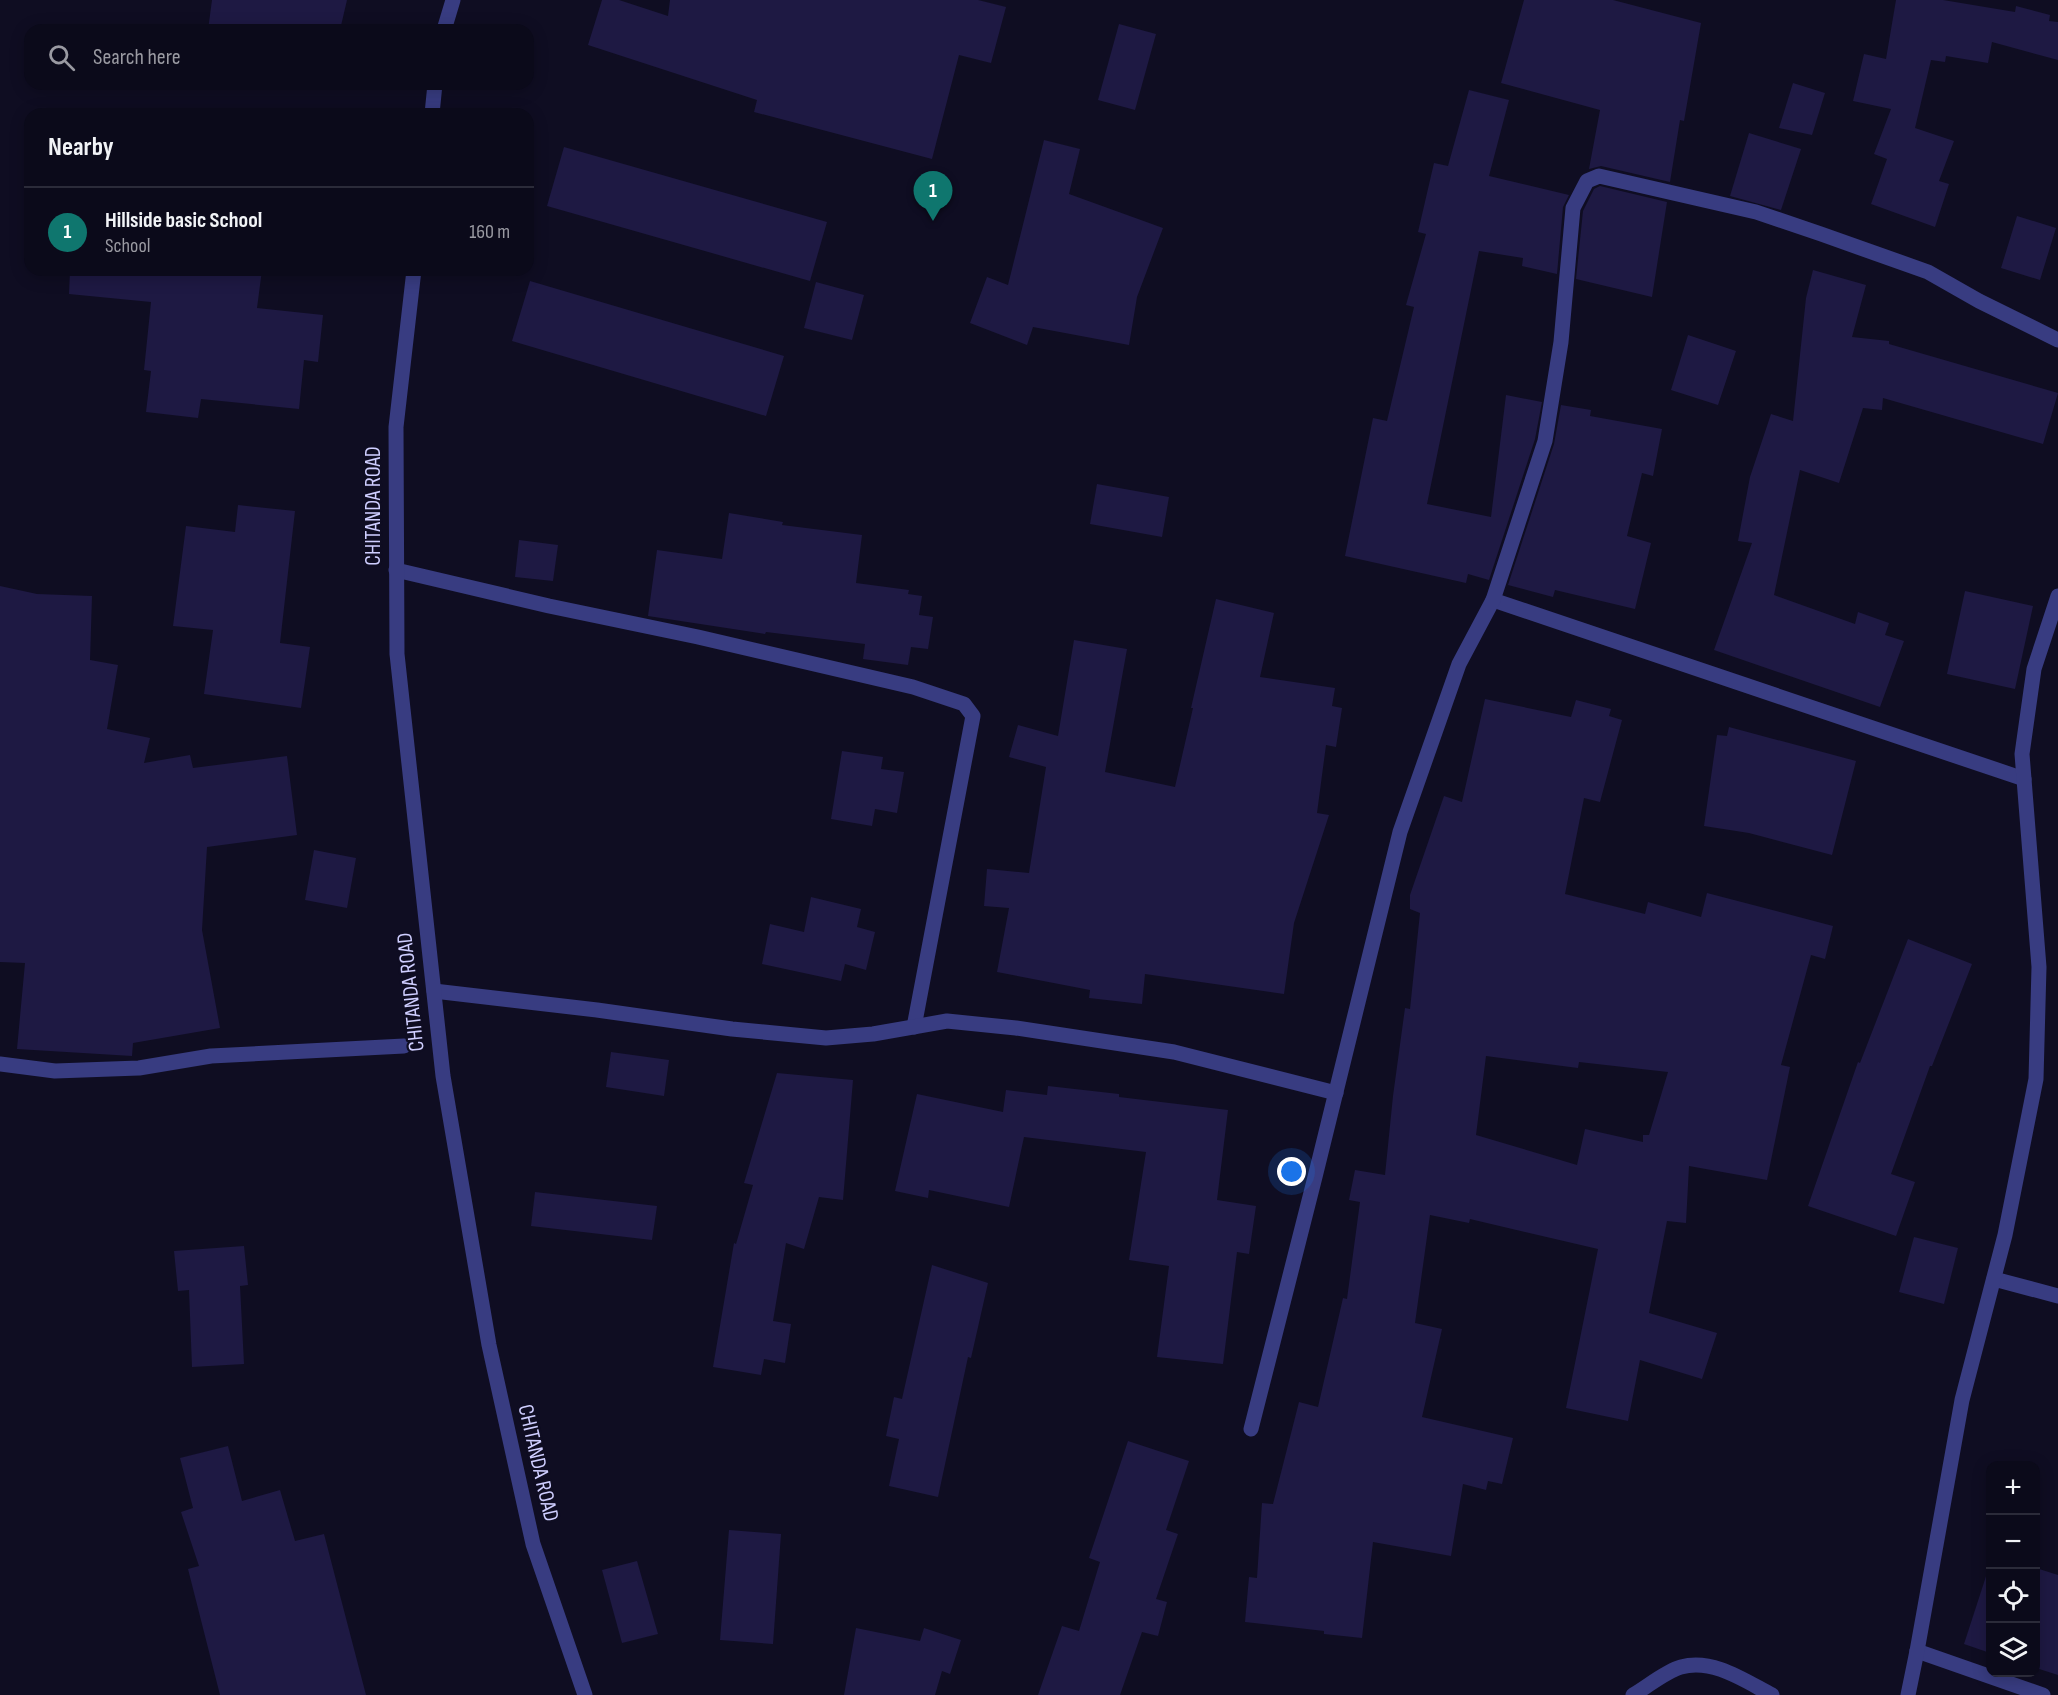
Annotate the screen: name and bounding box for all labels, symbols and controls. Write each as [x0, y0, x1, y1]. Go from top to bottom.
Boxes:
search box [24, 24, 534, 90]
icon: search [45, 41, 78, 74]
text: Search here [93, 44, 180, 71]
text: Nearby [48, 132, 114, 163]
pin: 1 [914, 172, 952, 221]
text: Hillside basic School [105, 207, 262, 234]
text: 1 [64, 220, 71, 244]
text: 160 m [469, 220, 510, 244]
text: School [105, 234, 150, 258]
street label: CHITANDA ROAD [360, 446, 387, 566]
street label: CHITANDA ROAD [391, 931, 431, 1053]
your location [1277, 1157, 1306, 1186]
street label: CHITANDA ROAD [511, 1402, 565, 1524]
map controls [1986, 1461, 2040, 1677]
button: + [1986, 1461, 2040, 1515]
button: − [1986, 1515, 2040, 1569]
button: locate [1986, 1569, 2040, 1623]
button: layers [1986, 1623, 2040, 1677]

